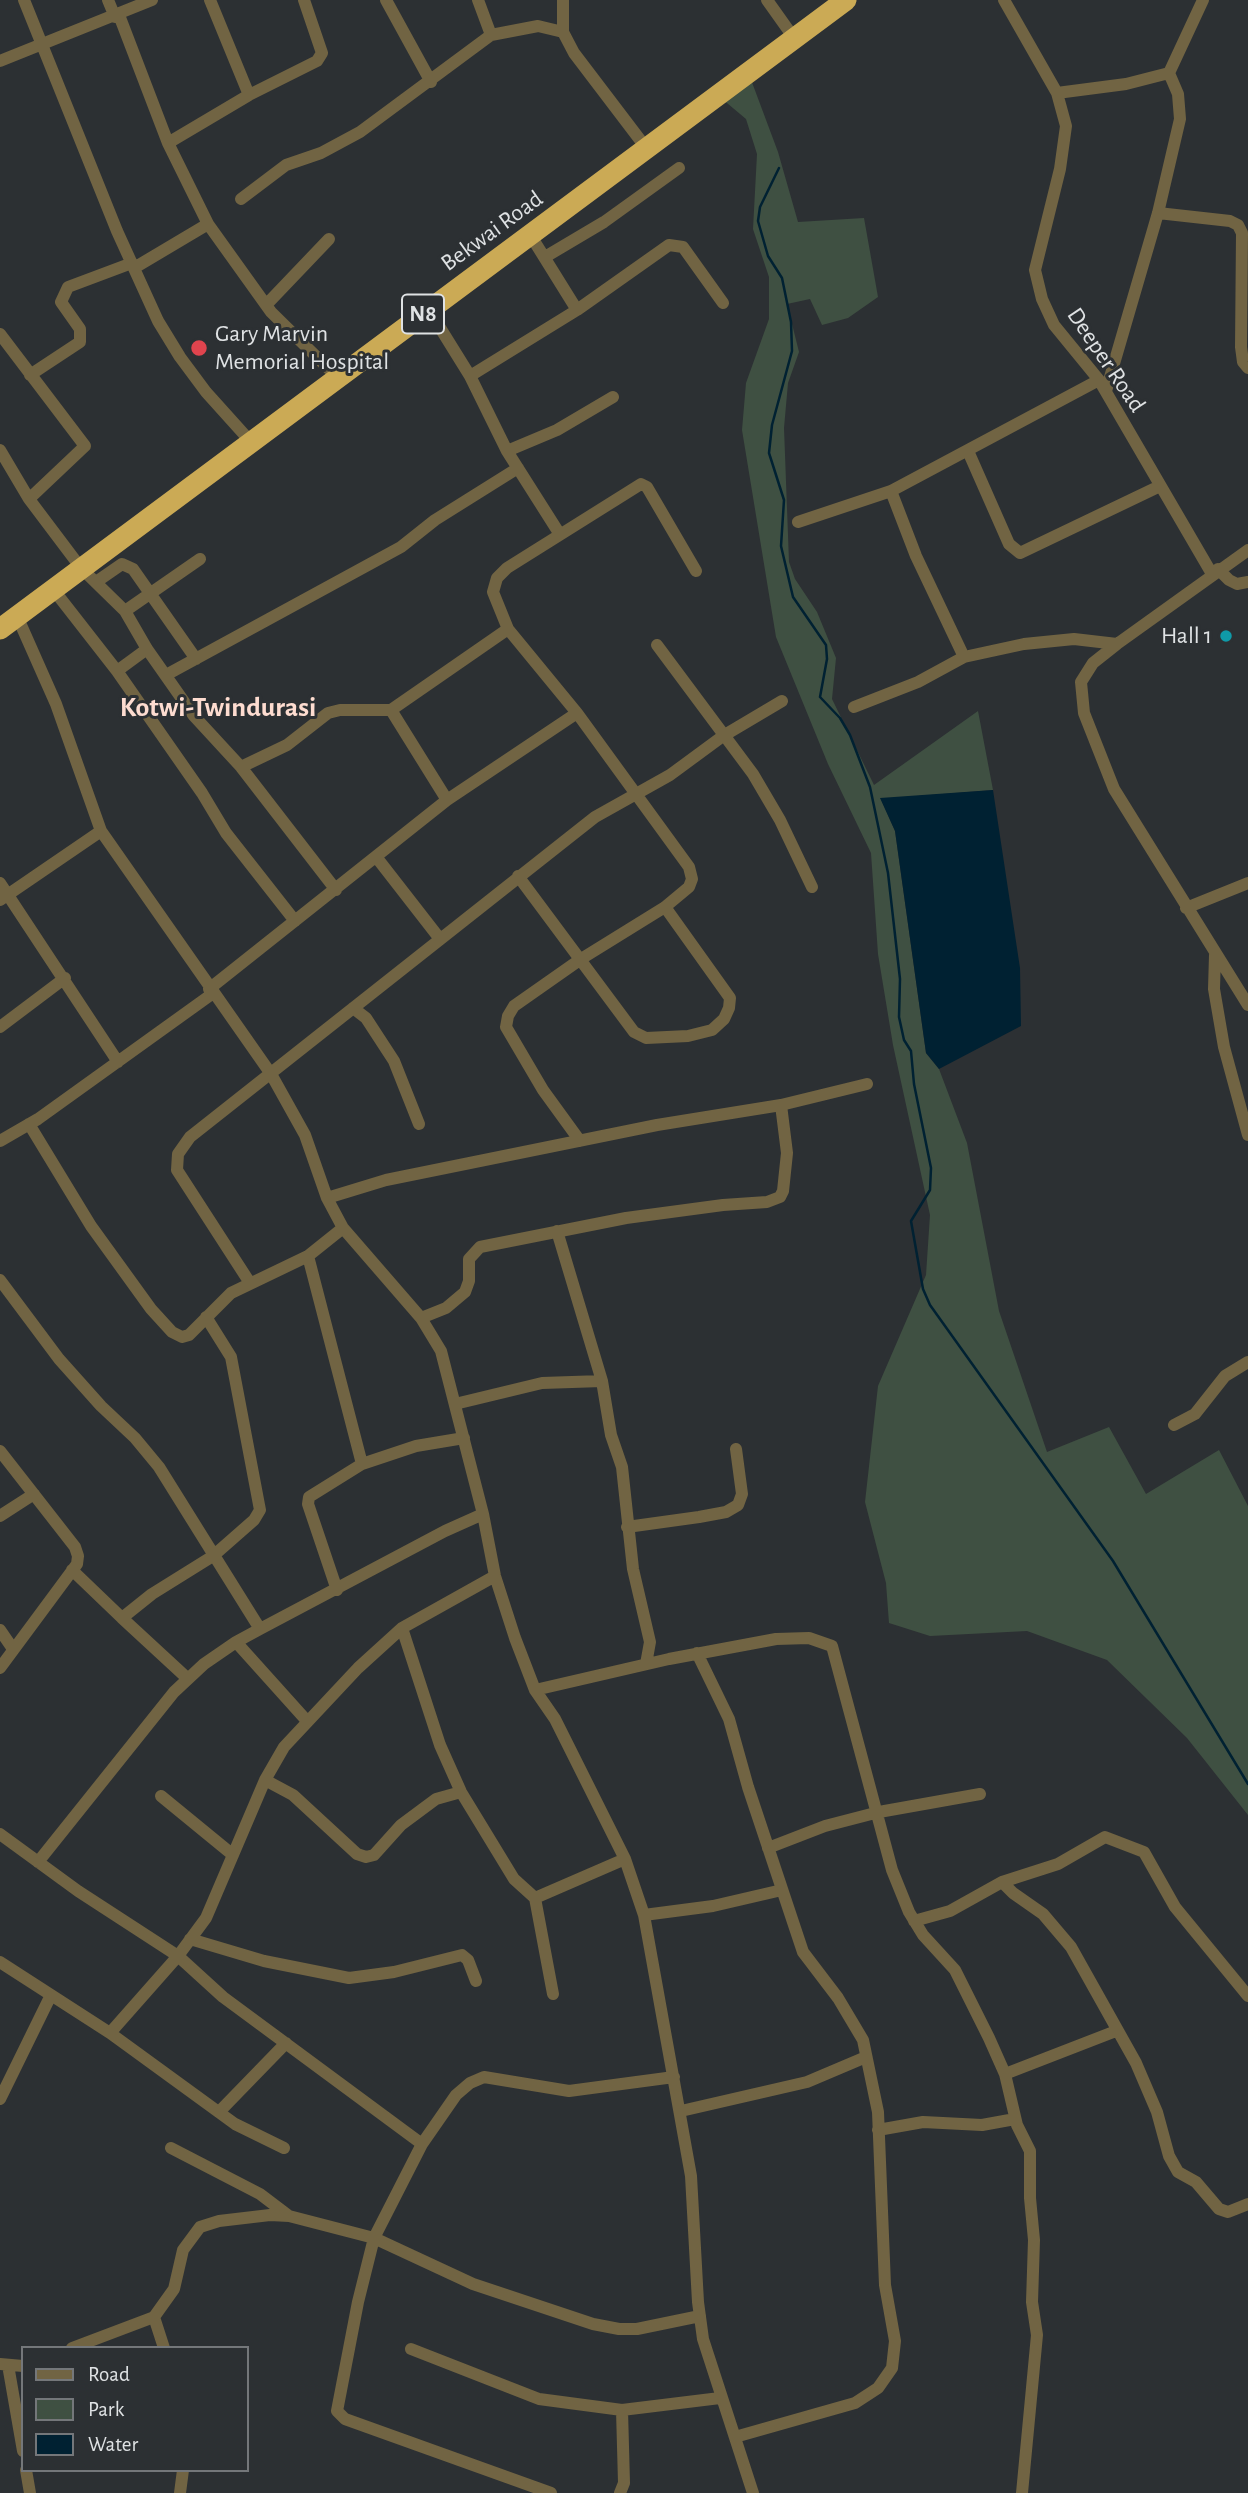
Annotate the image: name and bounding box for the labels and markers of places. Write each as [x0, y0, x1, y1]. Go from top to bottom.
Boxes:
place label: Gary Marvin Memorial Hospital [215, 320, 389, 376]
marker: Gary Marvin Memorial Hospital [189, 338, 209, 358]
place label: Hall 1 [1161, 622, 1212, 650]
marker: Hall 1 [1218, 628, 1234, 644]

